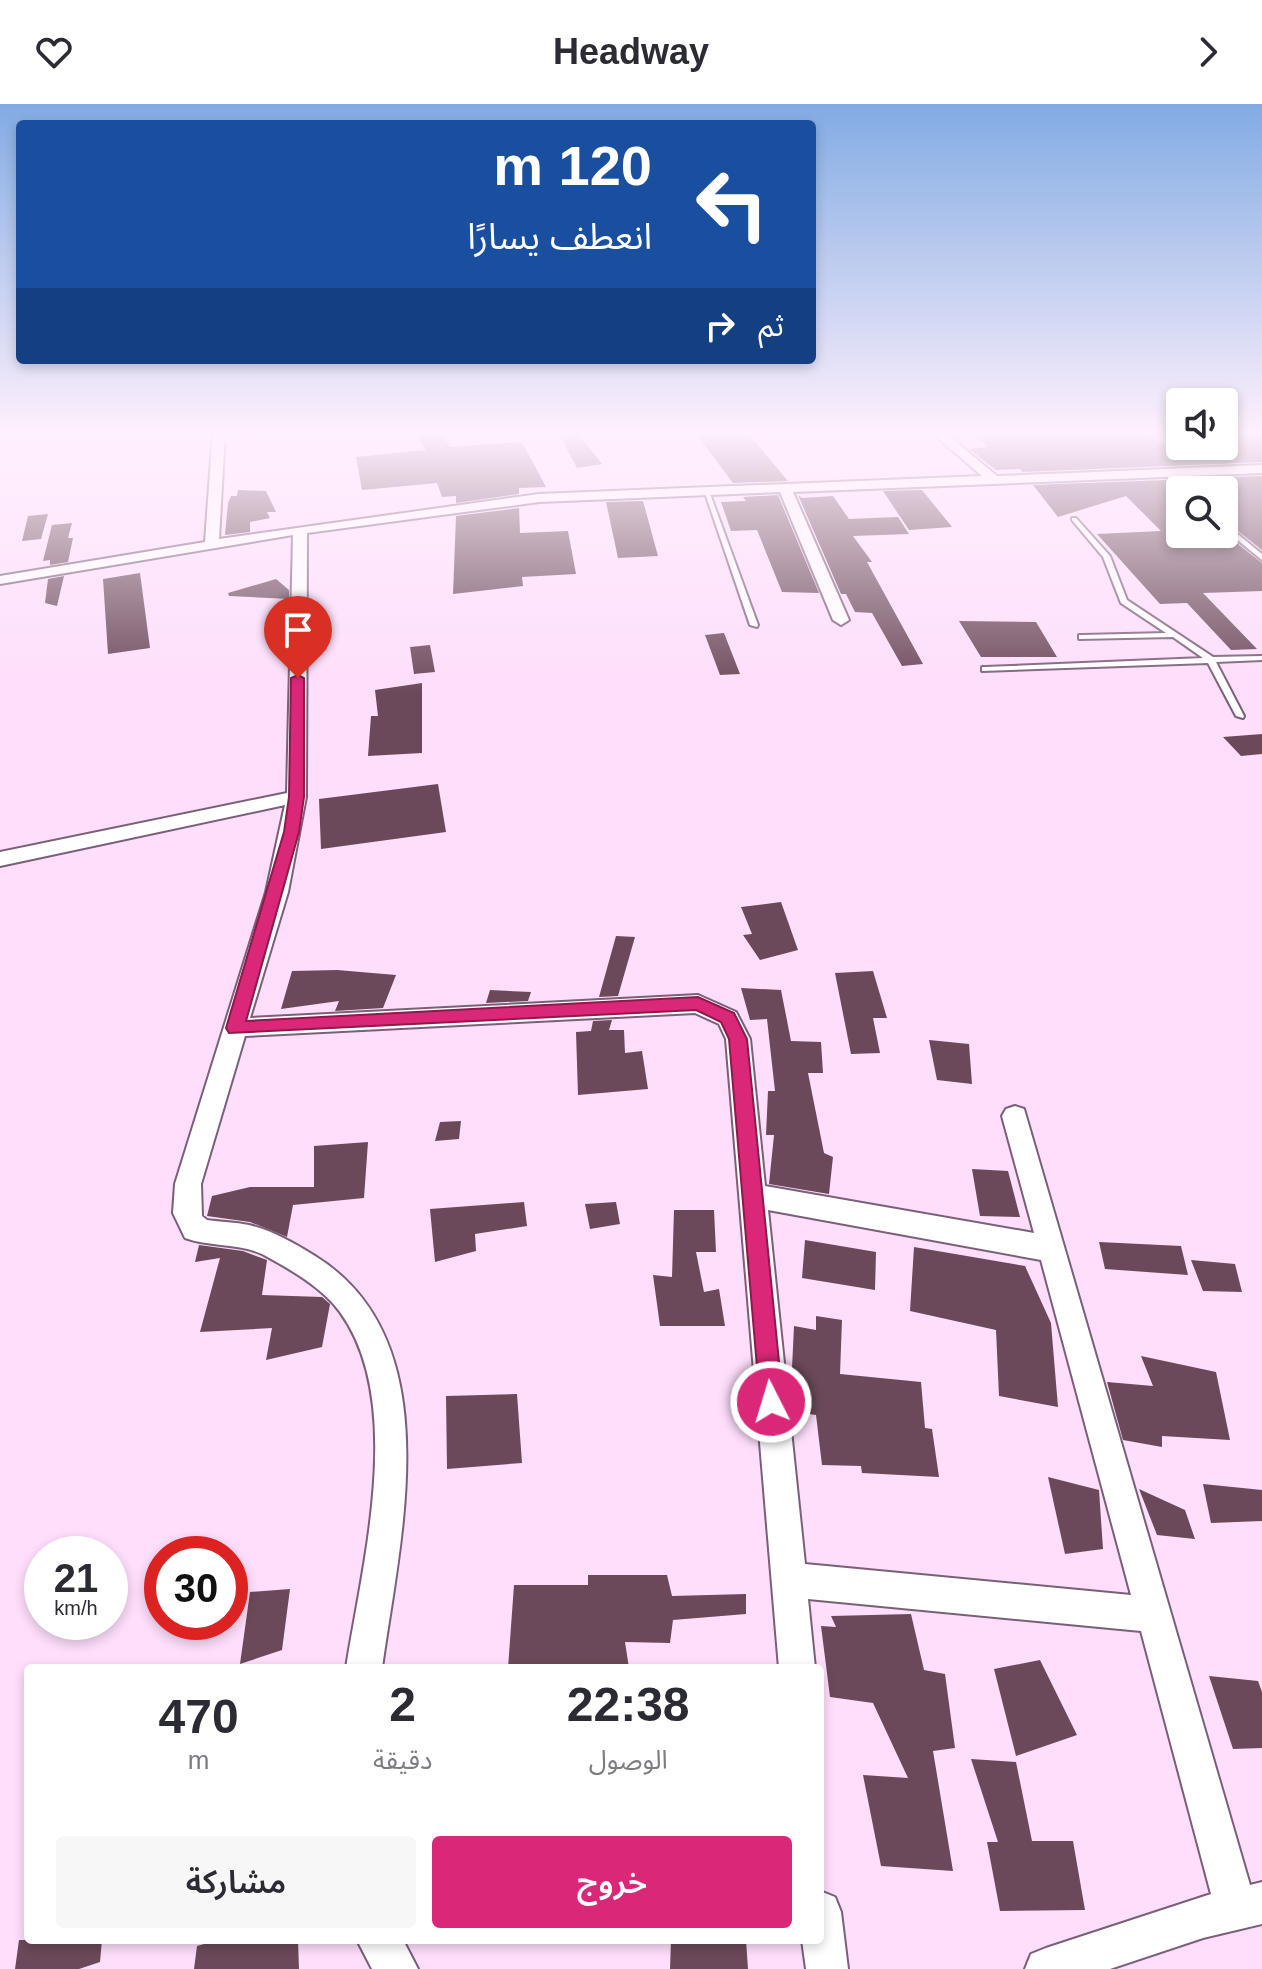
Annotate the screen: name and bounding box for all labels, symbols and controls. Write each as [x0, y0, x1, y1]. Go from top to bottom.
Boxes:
icon: heart [32, 30, 76, 74]
icon: forward [1186, 30, 1230, 74]
text: Headway [553, 31, 709, 72]
text: 120 m [493, 134, 652, 197]
icon: left [680, 152, 784, 256]
text: انعطف يسارًا [467, 216, 652, 257]
icon: right [698, 304, 742, 348]
text: ثم [758, 309, 784, 342]
map controls [1166, 388, 1238, 548]
button: sound [1166, 388, 1238, 460]
button: search [1166, 476, 1238, 548]
pin [264, 596, 332, 678]
icon: arrive [276, 608, 320, 652]
position arrow [729, 1360, 813, 1444]
speed limit sign: 30 [144, 1536, 248, 1640]
text: 21 [54, 1556, 98, 1600]
text: km/h [54, 1597, 98, 1619]
text: 2 [389, 1678, 416, 1731]
text: 22:38 [567, 1678, 690, 1731]
text: 470 [159, 1690, 239, 1743]
text: m [188, 1745, 209, 1775]
text: دقيقة [373, 1745, 432, 1775]
text: الوصول [589, 1745, 668, 1775]
button: مشاركة [56, 1836, 416, 1928]
button: خروج [432, 1836, 792, 1928]

